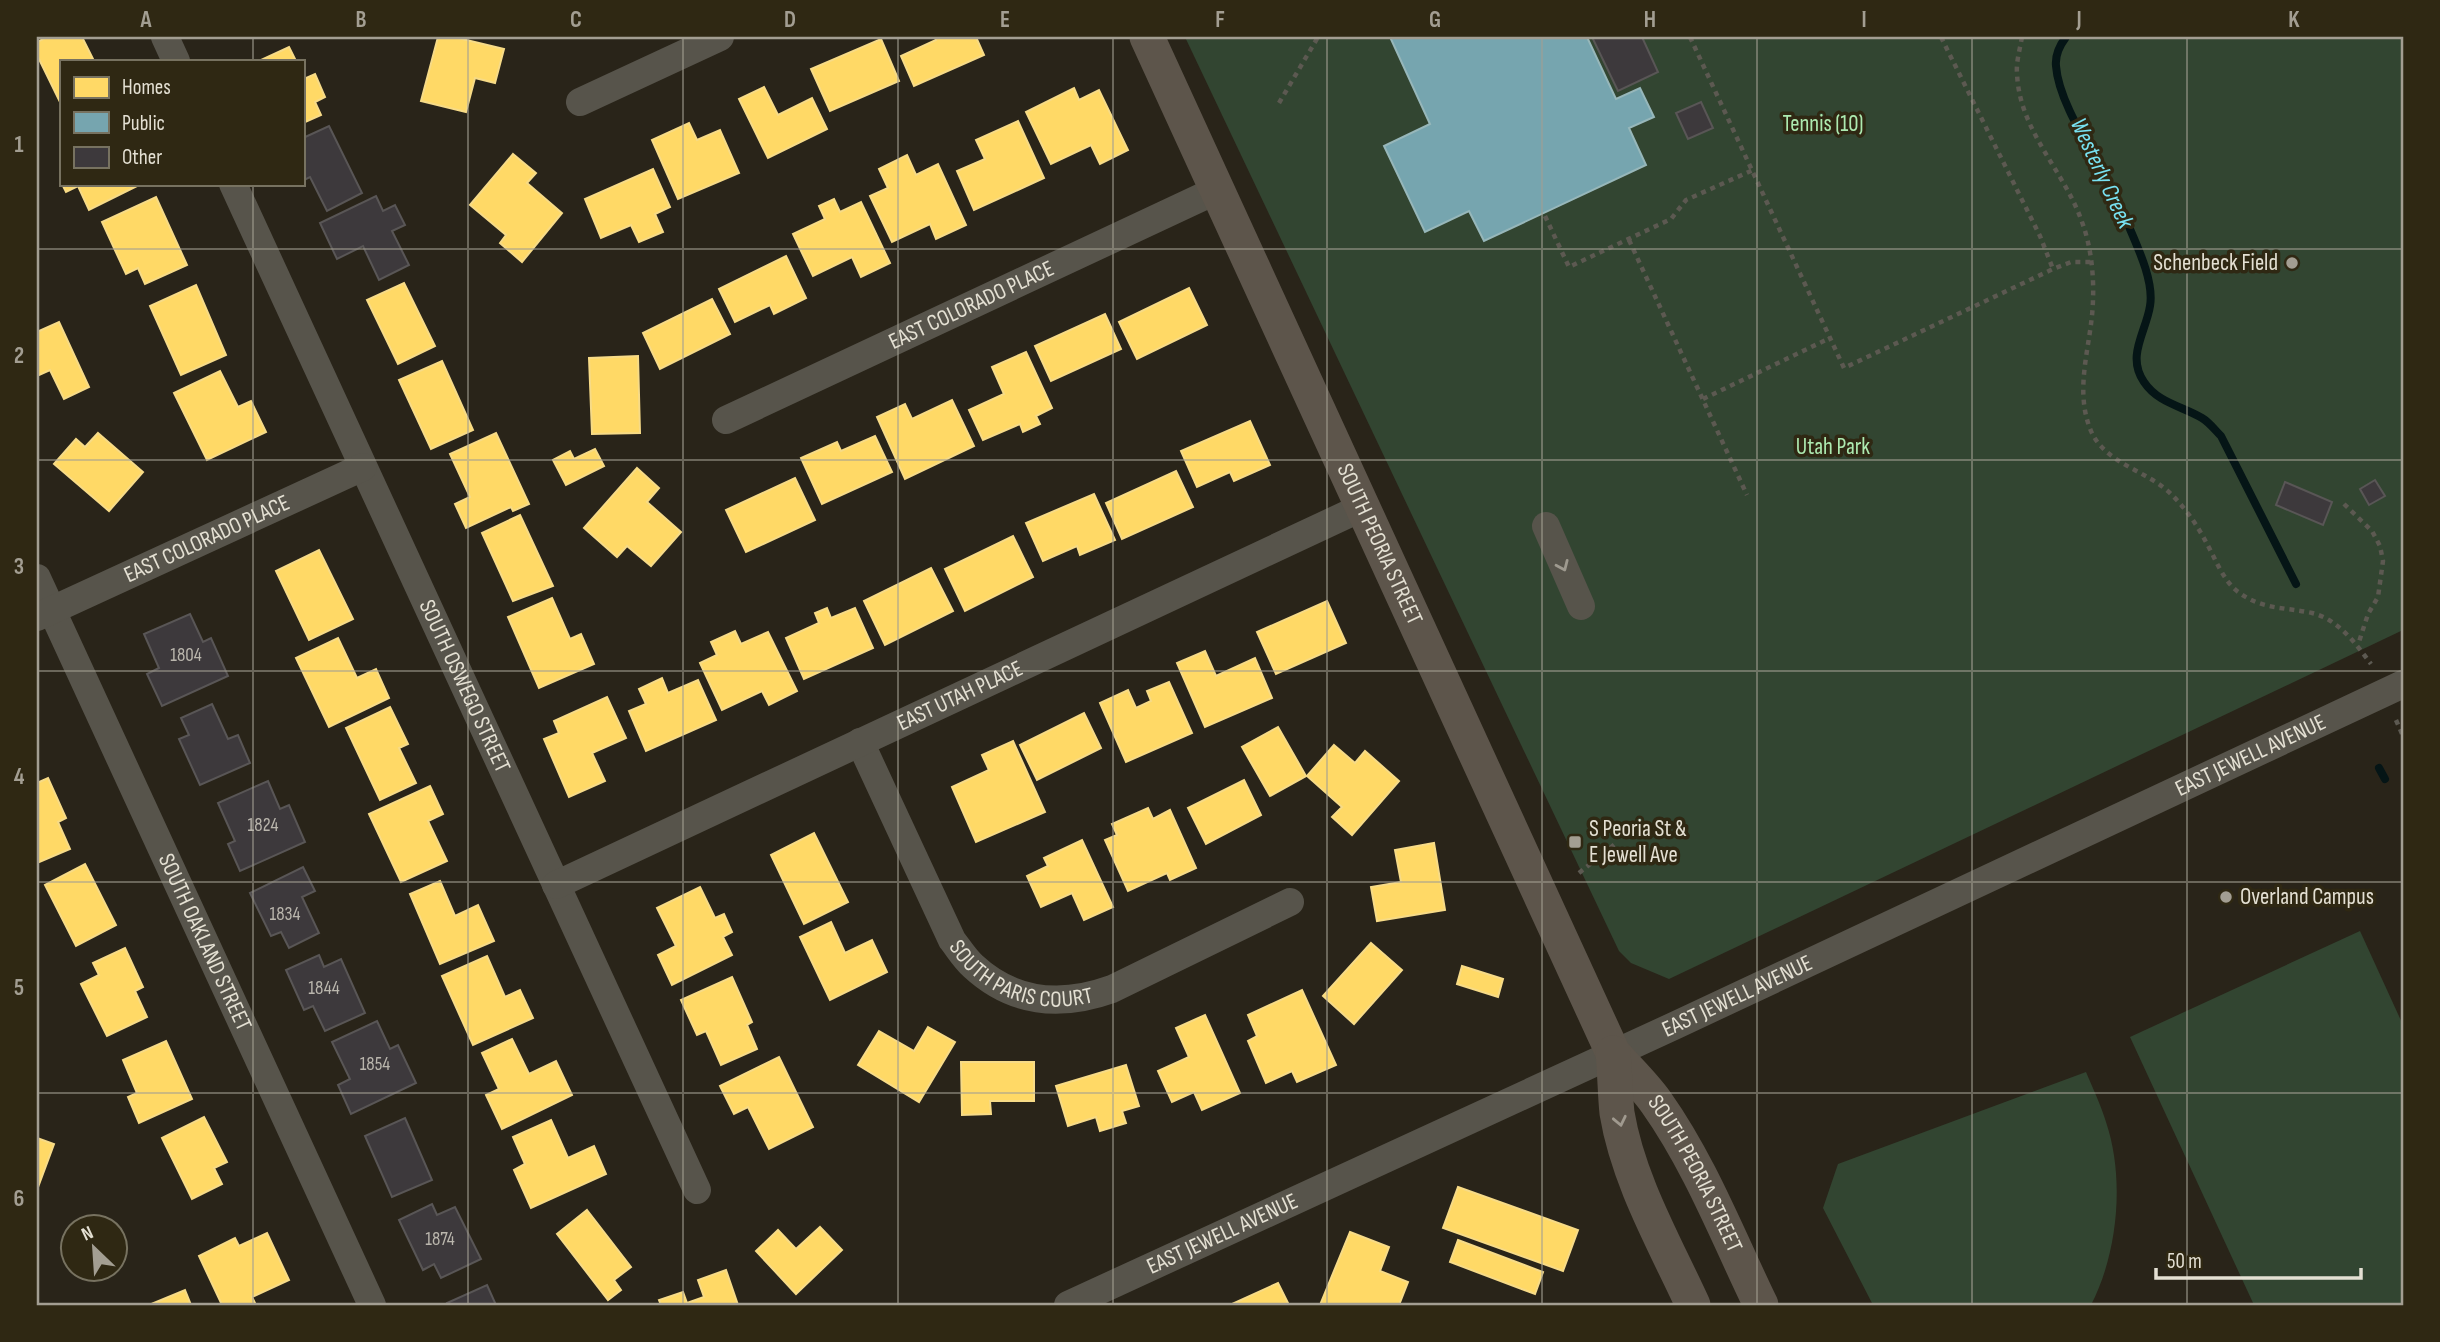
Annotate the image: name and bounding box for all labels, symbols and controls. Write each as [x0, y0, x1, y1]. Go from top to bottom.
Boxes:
text: A [140, 6, 153, 34]
text: B [356, 6, 367, 34]
text: C [570, 6, 582, 34]
text: D [784, 6, 796, 34]
text: E [1000, 6, 1010, 34]
text: F [1215, 6, 1225, 34]
text: G [1429, 6, 1441, 34]
text: H [1644, 6, 1656, 34]
text: I [1861, 6, 1867, 34]
text: J [2075, 6, 2082, 34]
text: K [2288, 6, 2300, 34]
legend [60, 60, 304, 186]
text: Homes [122, 75, 171, 100]
park label: Tennis (10) [1782, 110, 1864, 138]
text: Public [122, 111, 165, 136]
water label: Westerly Creek [2064, 113, 2141, 234]
text: 1 [14, 131, 24, 159]
text: Other [122, 145, 162, 170]
place label: Schenbeck Field [2153, 249, 2278, 277]
street label: EAST COLORADO PLACE [884, 254, 1058, 356]
marker: Schenbeck Field [2284, 255, 2300, 271]
text: 2 [14, 342, 24, 370]
park label: Utah Park [1796, 433, 1870, 461]
street label: SOUTH PEORIA STREET [1331, 459, 1429, 629]
street label: EAST COLORADO PLACE [120, 489, 294, 589]
text: 3 [14, 553, 24, 581]
one-way arrow [1555, 559, 1569, 571]
street label: SOUTH OSWEGO STREET [413, 595, 516, 777]
house number: 1804 [170, 644, 202, 667]
street label: EAST UTAH PLACE [893, 654, 1027, 737]
street label: EAST JEWELL AVENUE [2171, 708, 2330, 803]
text: 4 [14, 763, 25, 791]
house number: 1824 [248, 814, 278, 837]
place label: S Peoria St & E Jewell Ave [1589, 815, 1687, 869]
marker: S Peoria St & E Jewell Ave [1567, 834, 1583, 850]
street label: SOUTH OAKLAND STREET [152, 849, 258, 1035]
place label: Overland Campus [2240, 883, 2374, 911]
marker: Overland Campus [2218, 889, 2234, 905]
house number: 1834 [270, 903, 301, 926]
street label: SOUTH PARIS COURT [943, 935, 1095, 1014]
street label: EAST JEWELL AVENUE [1658, 949, 1817, 1043]
text: 5 [14, 974, 24, 1002]
house number: 1844 [308, 977, 340, 1000]
house number: 1854 [360, 1053, 390, 1076]
street label: SOUTH PEORIA STREET [1642, 1090, 1748, 1257]
one-way arrow [1611, 1115, 1626, 1127]
text: 6 [14, 1185, 24, 1213]
street label: EAST JEWELL AVENUE [1143, 1187, 1302, 1281]
north arrow [60, 1212, 130, 1282]
text: N [78, 1221, 97, 1247]
house number: 1874 [425, 1228, 455, 1251]
scale bar [2156, 1237, 2361, 1281]
text: 50 m [2167, 1249, 2202, 1274]

